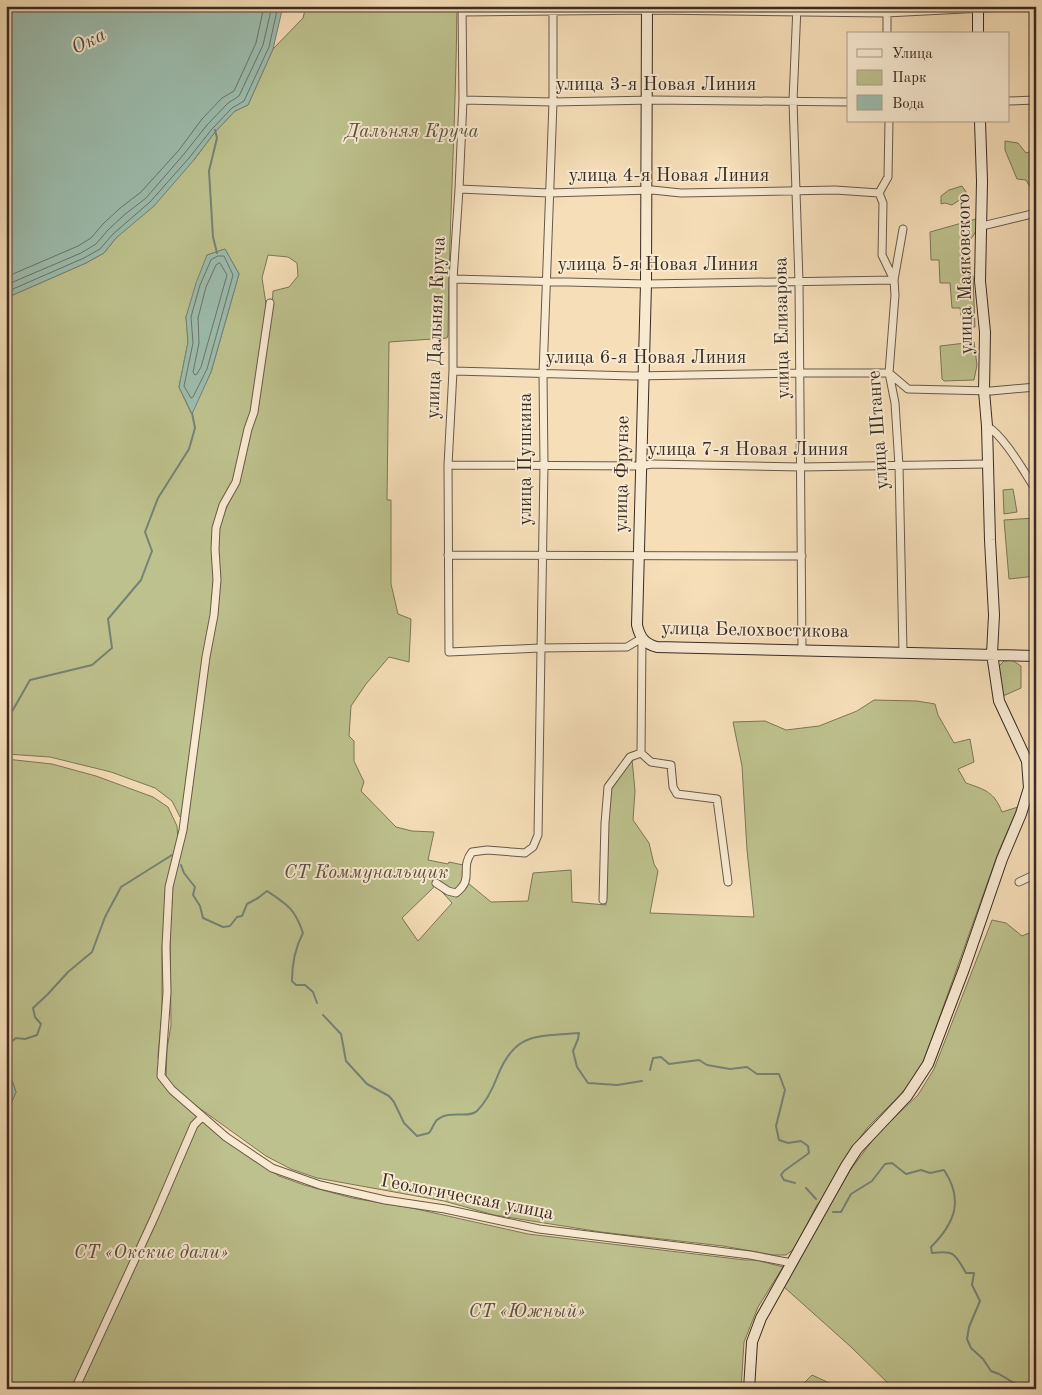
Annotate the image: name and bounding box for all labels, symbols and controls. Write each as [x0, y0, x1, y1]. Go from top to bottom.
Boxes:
water label: Ока [68, 25, 110, 59]
legend [847, 32, 1010, 122]
text: Улица [892, 47, 933, 62]
text: Парк [892, 71, 927, 86]
street label: улица 3-я Новая Линия [556, 76, 757, 95]
text: Вода [892, 97, 925, 112]
park label: Дальняя Круча [342, 123, 479, 142]
street label: улица 4-я Новая Линия [569, 167, 770, 186]
street label: улица Маяковского [955, 193, 977, 355]
street label: улица Дальняя Круча [424, 236, 450, 420]
street label: улица 5-я Новая Линия [558, 256, 759, 275]
street label: улица Елизарова [772, 256, 794, 399]
street label: улица 6-я Новая Линия [546, 349, 747, 368]
street label: улица Штанге [865, 370, 893, 490]
street label: улица Пушкина [517, 392, 536, 526]
street label: улица Фрунзе [612, 415, 634, 533]
street label: улица 7-я Новая Линия [648, 441, 849, 460]
street label: улица Белохвостикова [661, 620, 850, 642]
park label: СТ Коммунальщик [284, 864, 448, 883]
street label: Геологическая улица [379, 1172, 556, 1224]
park label: СТ «Окские дали» [74, 1244, 228, 1263]
park label: СТ «Южный» [469, 1303, 585, 1322]

